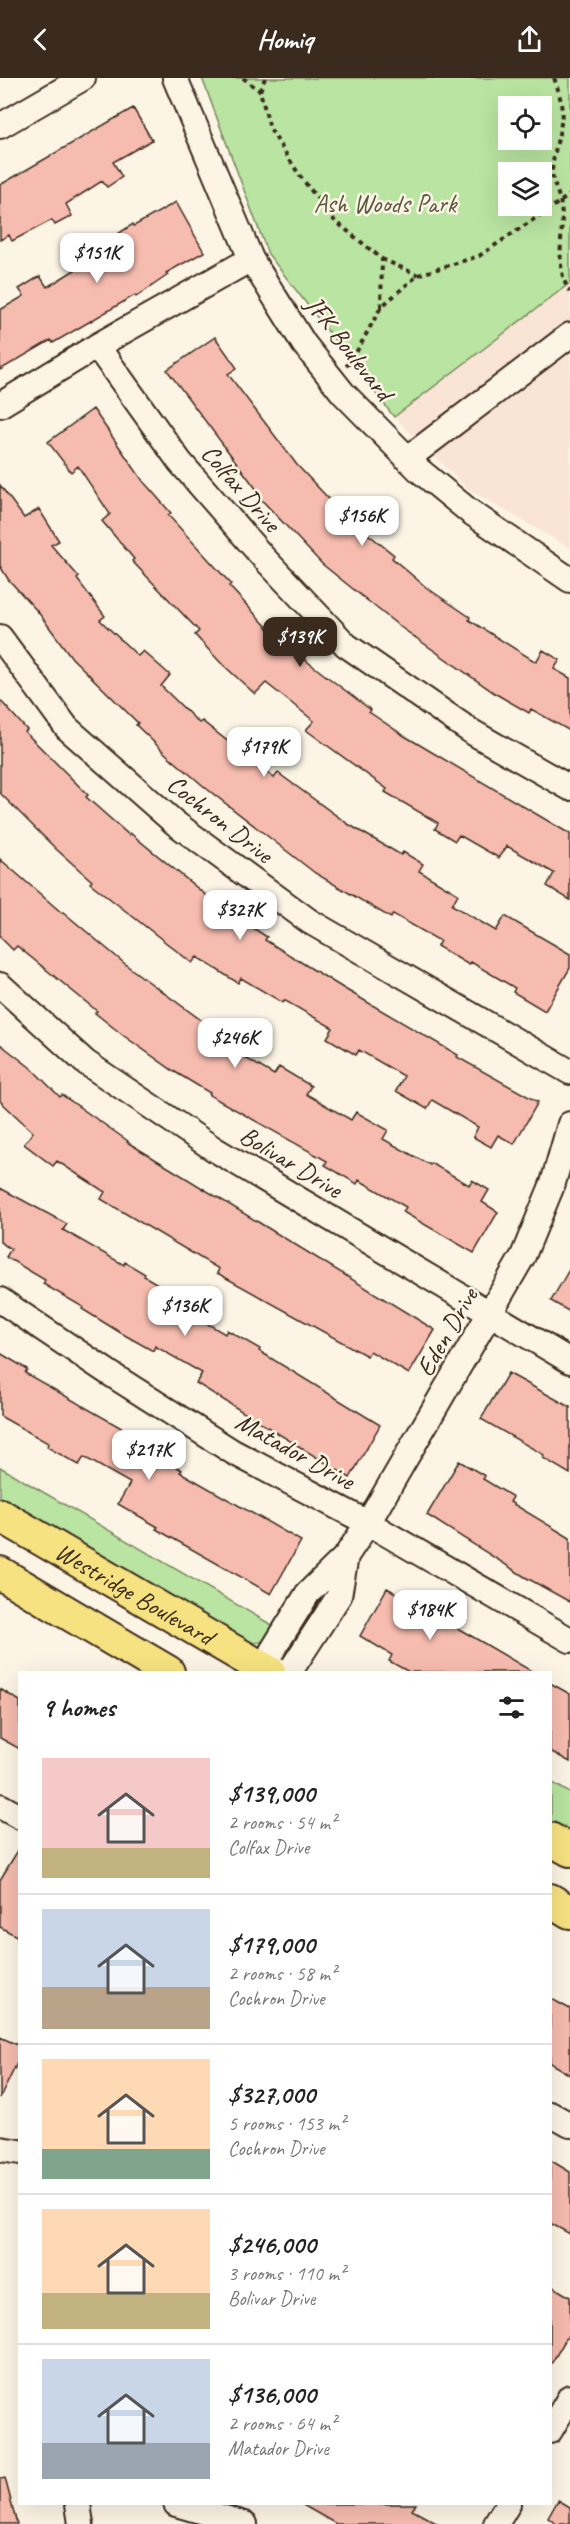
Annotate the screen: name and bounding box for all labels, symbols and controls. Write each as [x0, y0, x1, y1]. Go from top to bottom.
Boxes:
text: Homiq [257, 22, 313, 56]
icon: back [24, 23, 57, 56]
icon: share [513, 23, 546, 56]
map controls [498, 96, 552, 216]
button: locate [498, 96, 552, 150]
button: layers [498, 162, 552, 216]
park label: Ash Woods Park [314, 187, 459, 220]
pin: $151K [55, 233, 139, 284]
text: $151K [74, 240, 120, 265]
street label: JFK Boulevard [297, 287, 402, 410]
street label: Colfax Drive [194, 437, 290, 541]
pin: $156K [320, 496, 404, 547]
text: $156K [339, 503, 385, 528]
pin: $139K [258, 617, 342, 668]
text: $139K [277, 624, 323, 649]
pin: $179K [222, 727, 306, 778]
text: $179K [241, 734, 287, 759]
street label: Cochron Drive [160, 767, 282, 872]
pin: $327K [198, 890, 282, 941]
text: $327K [217, 897, 263, 922]
pin: $246K [193, 1018, 277, 1069]
text: $246K [212, 1025, 258, 1050]
street label: Bolivar Drive [234, 1119, 349, 1206]
street label: Eden Drive [409, 1281, 486, 1382]
pin: $136K [143, 1286, 227, 1337]
text: $136K [162, 1293, 208, 1318]
street label: Matador Drive [230, 1405, 362, 1498]
pin: $217K [107, 1430, 191, 1481]
text: $217K [126, 1437, 172, 1462]
street label: Westridge Boulevard [50, 1535, 223, 1655]
pin: $184K [388, 1590, 472, 1641]
text: $184K [407, 1597, 453, 1622]
text: 9 homes [42, 1691, 115, 1724]
icon: filters [495, 1691, 528, 1724]
text: $139,000 [228, 1777, 315, 1810]
icon: home [90, 1782, 162, 1854]
text: 2 rooms · 54 m² [228, 1810, 336, 1835]
text: Colfax Drive [228, 1835, 309, 1860]
text: $179,000 [228, 1928, 315, 1961]
icon: home [90, 1933, 162, 2005]
text: 2 rooms · 58 m² [228, 1961, 336, 1986]
text: Cochron Drive [228, 1986, 324, 2011]
text: $327,000 [228, 2078, 315, 2111]
icon: home [90, 2083, 162, 2155]
text: 5 rooms · 153 m² [228, 2111, 345, 2136]
text: Cochron Drive [228, 2136, 324, 2161]
text: $246,000 [228, 2228, 316, 2261]
icon: home [90, 2233, 162, 2305]
text: 3 rooms · 110 m² [228, 2261, 345, 2286]
text: Bolivar Drive [228, 2286, 315, 2311]
text: $136,000 [228, 2378, 316, 2411]
icon: home [90, 2383, 162, 2455]
text: 2 rooms · 64 m² [228, 2411, 336, 2436]
text: Matador Drive [228, 2436, 329, 2461]

